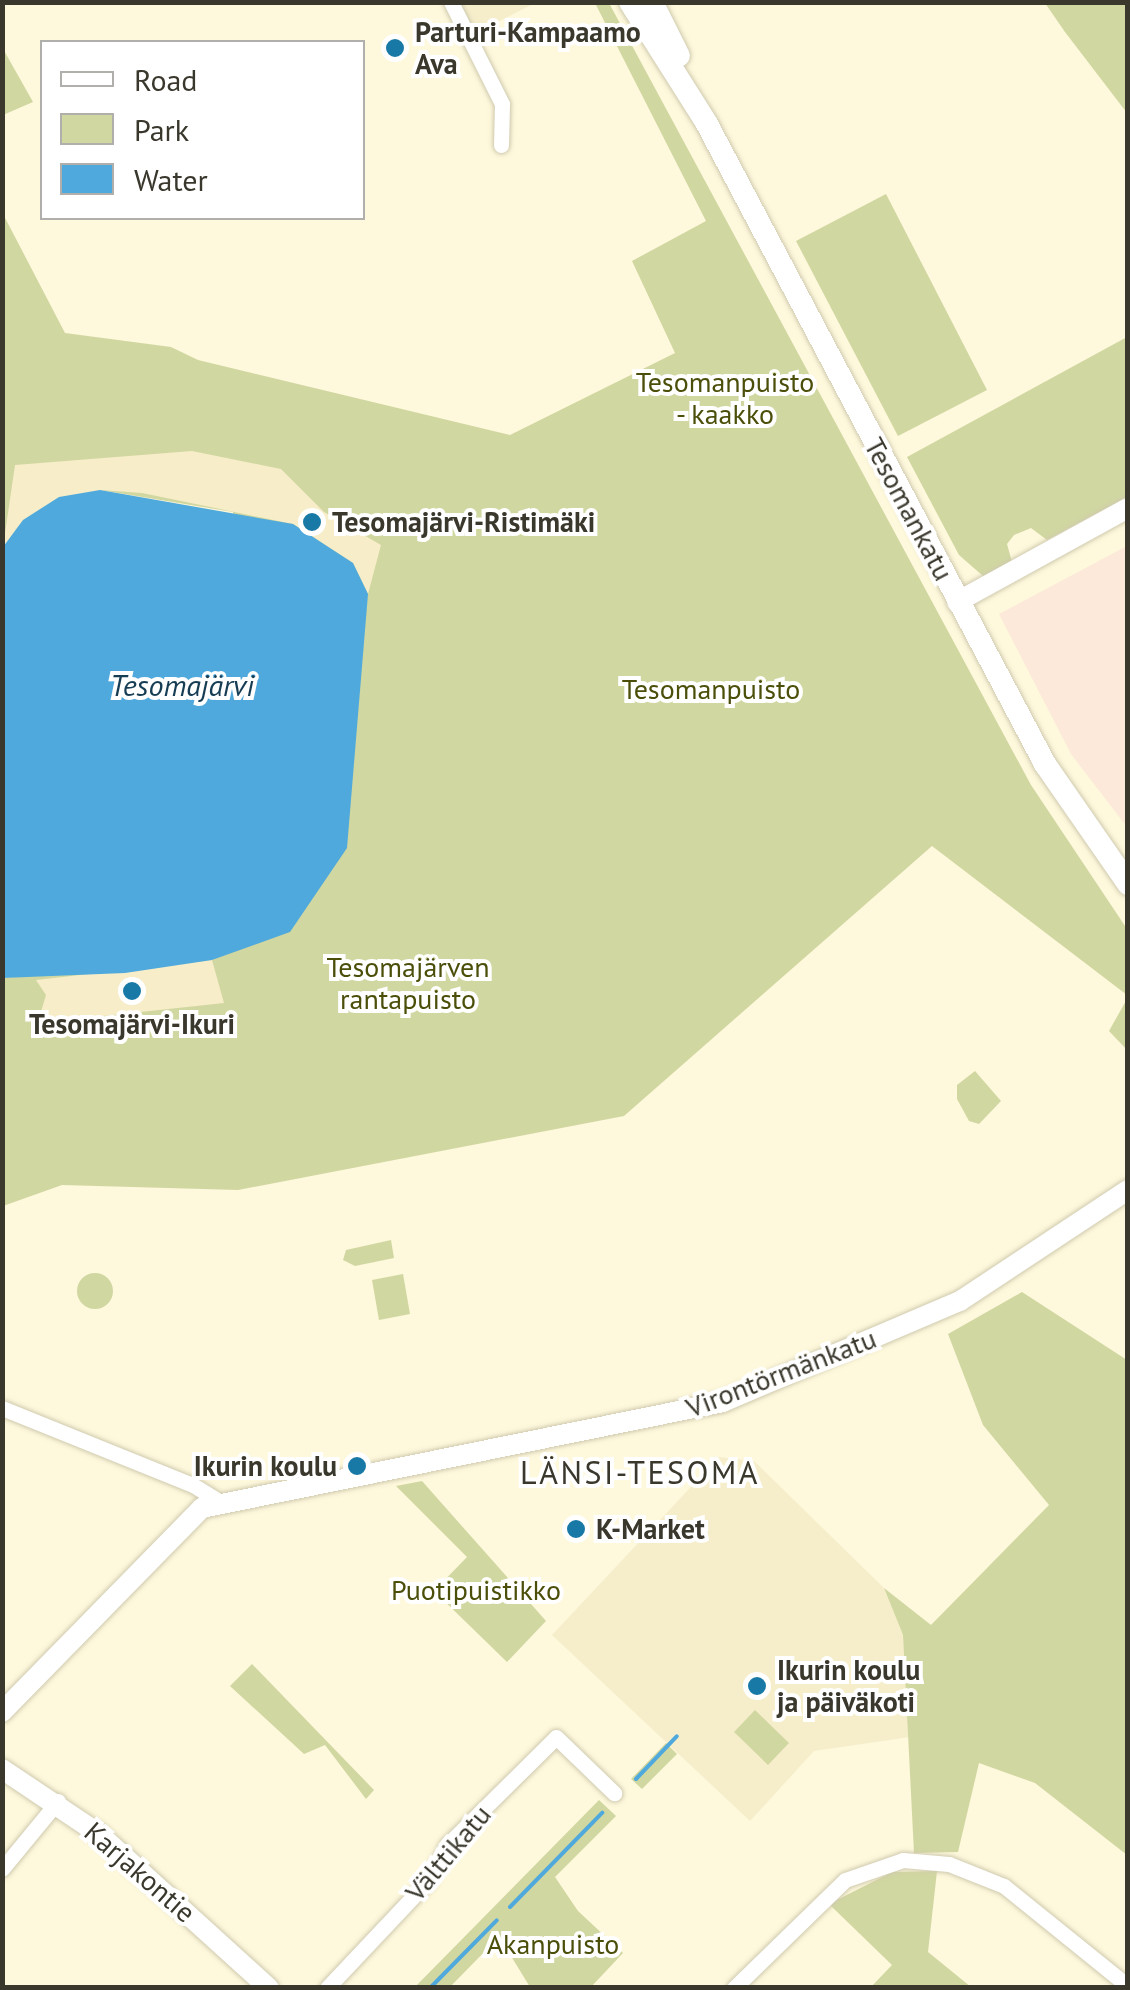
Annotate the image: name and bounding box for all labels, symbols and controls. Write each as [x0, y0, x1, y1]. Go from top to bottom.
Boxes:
place label: Parturi-Kampaamo Ava [415, 15, 641, 81]
marker: Parturi-Kampaamo Ava [384, 37, 406, 59]
legend [40, 40, 365, 220]
text: Road [134, 60, 198, 99]
text: Park [134, 110, 189, 149]
text: Water [134, 160, 208, 199]
park label: Tesomanpuisto - kaakko [636, 365, 814, 431]
street label: Tesomankatu [857, 432, 961, 586]
place label: Tesomajärvi-Ristimäki [332, 505, 595, 539]
marker: Tesomajärvi-Ristimäki [301, 511, 323, 533]
water label: Tesomajärvi [110, 667, 254, 703]
park label: Tesomanpuisto [622, 672, 800, 706]
park label: Tesomajärven rantapuisto [326, 950, 490, 1016]
marker: Tesomajärvi-Ikuri [121, 980, 143, 1002]
place label: Tesomajärvi-Ikuri [29, 1007, 235, 1041]
street label: Virontörmänkatu [681, 1321, 881, 1425]
place label: Ikurin koulu [194, 1449, 337, 1483]
district label: LÄNSI-TESOMA [520, 1453, 760, 1491]
marker: Ikurin koulu [346, 1455, 368, 1477]
place label: K-Market [596, 1512, 705, 1546]
marker: K-Market [565, 1518, 587, 1540]
park label: Puotipuistikko [391, 1573, 561, 1607]
place label: Ikurin koulu ja päiväkoti [777, 1653, 920, 1719]
marker: Ikurin koulu ja päiväkoti [746, 1675, 768, 1697]
street label: Välttikatu [398, 1798, 498, 1908]
street label: Karjakontie [78, 1815, 202, 1929]
park label: Akanpuisto [487, 1927, 619, 1961]

